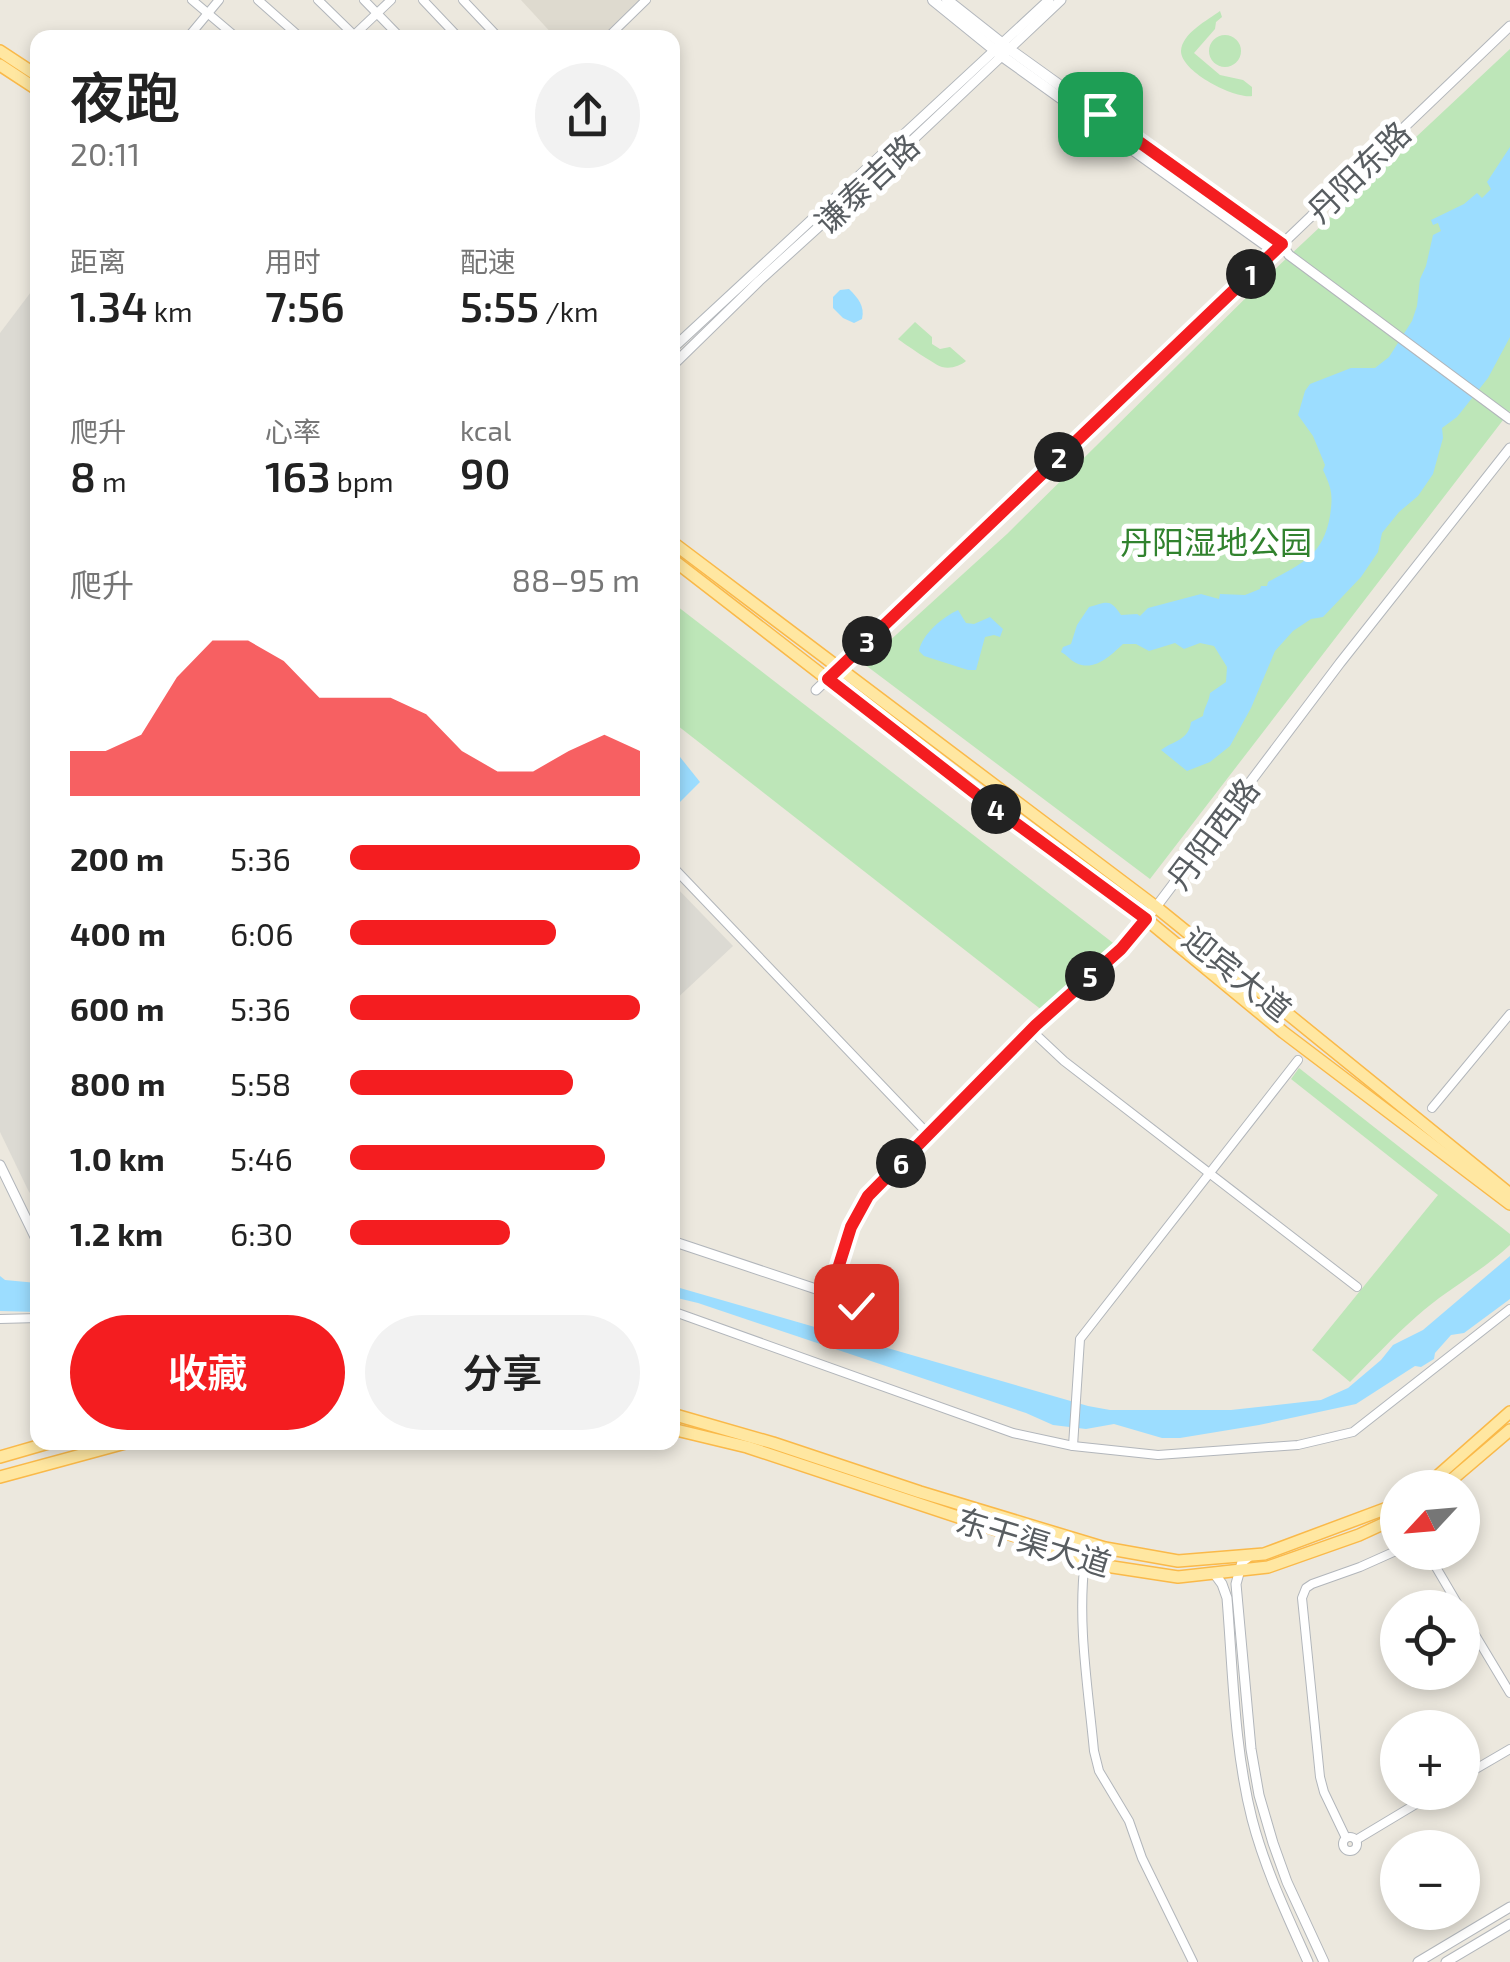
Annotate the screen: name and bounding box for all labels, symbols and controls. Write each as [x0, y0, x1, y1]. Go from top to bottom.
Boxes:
text: 夜跑 [70, 63, 180, 129]
button: share [535, 63, 640, 168]
pin [1058, 72, 1143, 157]
icon: arrive [1073, 87, 1128, 142]
street label: 丹阳东路 [1299, 113, 1417, 229]
street label: 谦泰吉路 [806, 125, 926, 241]
text: 20:11 [70, 134, 140, 172]
text: 距离 [70, 244, 126, 278]
text: 用时 [265, 244, 321, 278]
text: 配速 [460, 244, 516, 278]
pin: 1 [1226, 249, 1276, 299]
text: 1 [1245, 257, 1257, 291]
text: 1.34 [70, 280, 148, 330]
text: 7:56 [265, 280, 345, 330]
text: 5:55 [460, 280, 539, 330]
text: km [148, 294, 193, 328]
text: /km [539, 294, 599, 328]
text: kcal [460, 413, 511, 447]
text: 爬升 [70, 414, 126, 448]
text: 心率 [265, 414, 321, 448]
pin: 2 [1034, 432, 1084, 482]
text: 2 [1051, 440, 1067, 474]
text: 90 [460, 447, 510, 497]
text: 8 [70, 450, 96, 500]
text: 163 [265, 450, 331, 500]
text: m [96, 464, 127, 498]
text: bpm [331, 464, 394, 498]
park label: 丹阳湿地公园 [1120, 522, 1312, 560]
text: 88–95 m [512, 560, 640, 598]
text: 爬升 [70, 565, 134, 603]
pin: 3 [842, 616, 892, 666]
text: 3 [859, 624, 875, 658]
street label: 丹阳西路 [1158, 770, 1266, 896]
pin: 4 [971, 784, 1021, 834]
text: 4 [987, 792, 1005, 826]
text: 200 m [70, 839, 164, 877]
text: 5:36 [230, 839, 291, 877]
text: 400 m [70, 914, 166, 952]
text: 6:06 [230, 914, 293, 952]
street label: 迎宾大道 [1176, 918, 1300, 1028]
pin: 5 [1065, 951, 1115, 1001]
text: 5 [1082, 959, 1098, 993]
text: 600 m [70, 989, 164, 1027]
text: 5:36 [230, 989, 291, 1027]
text: 800 m [70, 1064, 165, 1102]
text: 5:58 [230, 1064, 291, 1102]
pin: 6 [876, 1138, 926, 1188]
text: 1.0 km [70, 1139, 165, 1177]
text: 5:46 [230, 1139, 293, 1177]
text: 6 [893, 1146, 909, 1180]
text: 1.2 km [70, 1214, 163, 1252]
text: 6:30 [230, 1214, 293, 1252]
pin [814, 1264, 899, 1349]
icon: check [829, 1279, 884, 1334]
button: 收藏 [70, 1315, 345, 1430]
button: 分享 [365, 1315, 640, 1430]
north arrow [1380, 1470, 1480, 1570]
map controls [1380, 1470, 1480, 1930]
street label: 东干渠大道 [952, 1499, 1116, 1583]
button: locate [1380, 1590, 1480, 1690]
button: + [1380, 1710, 1480, 1810]
button: − [1380, 1830, 1480, 1930]

